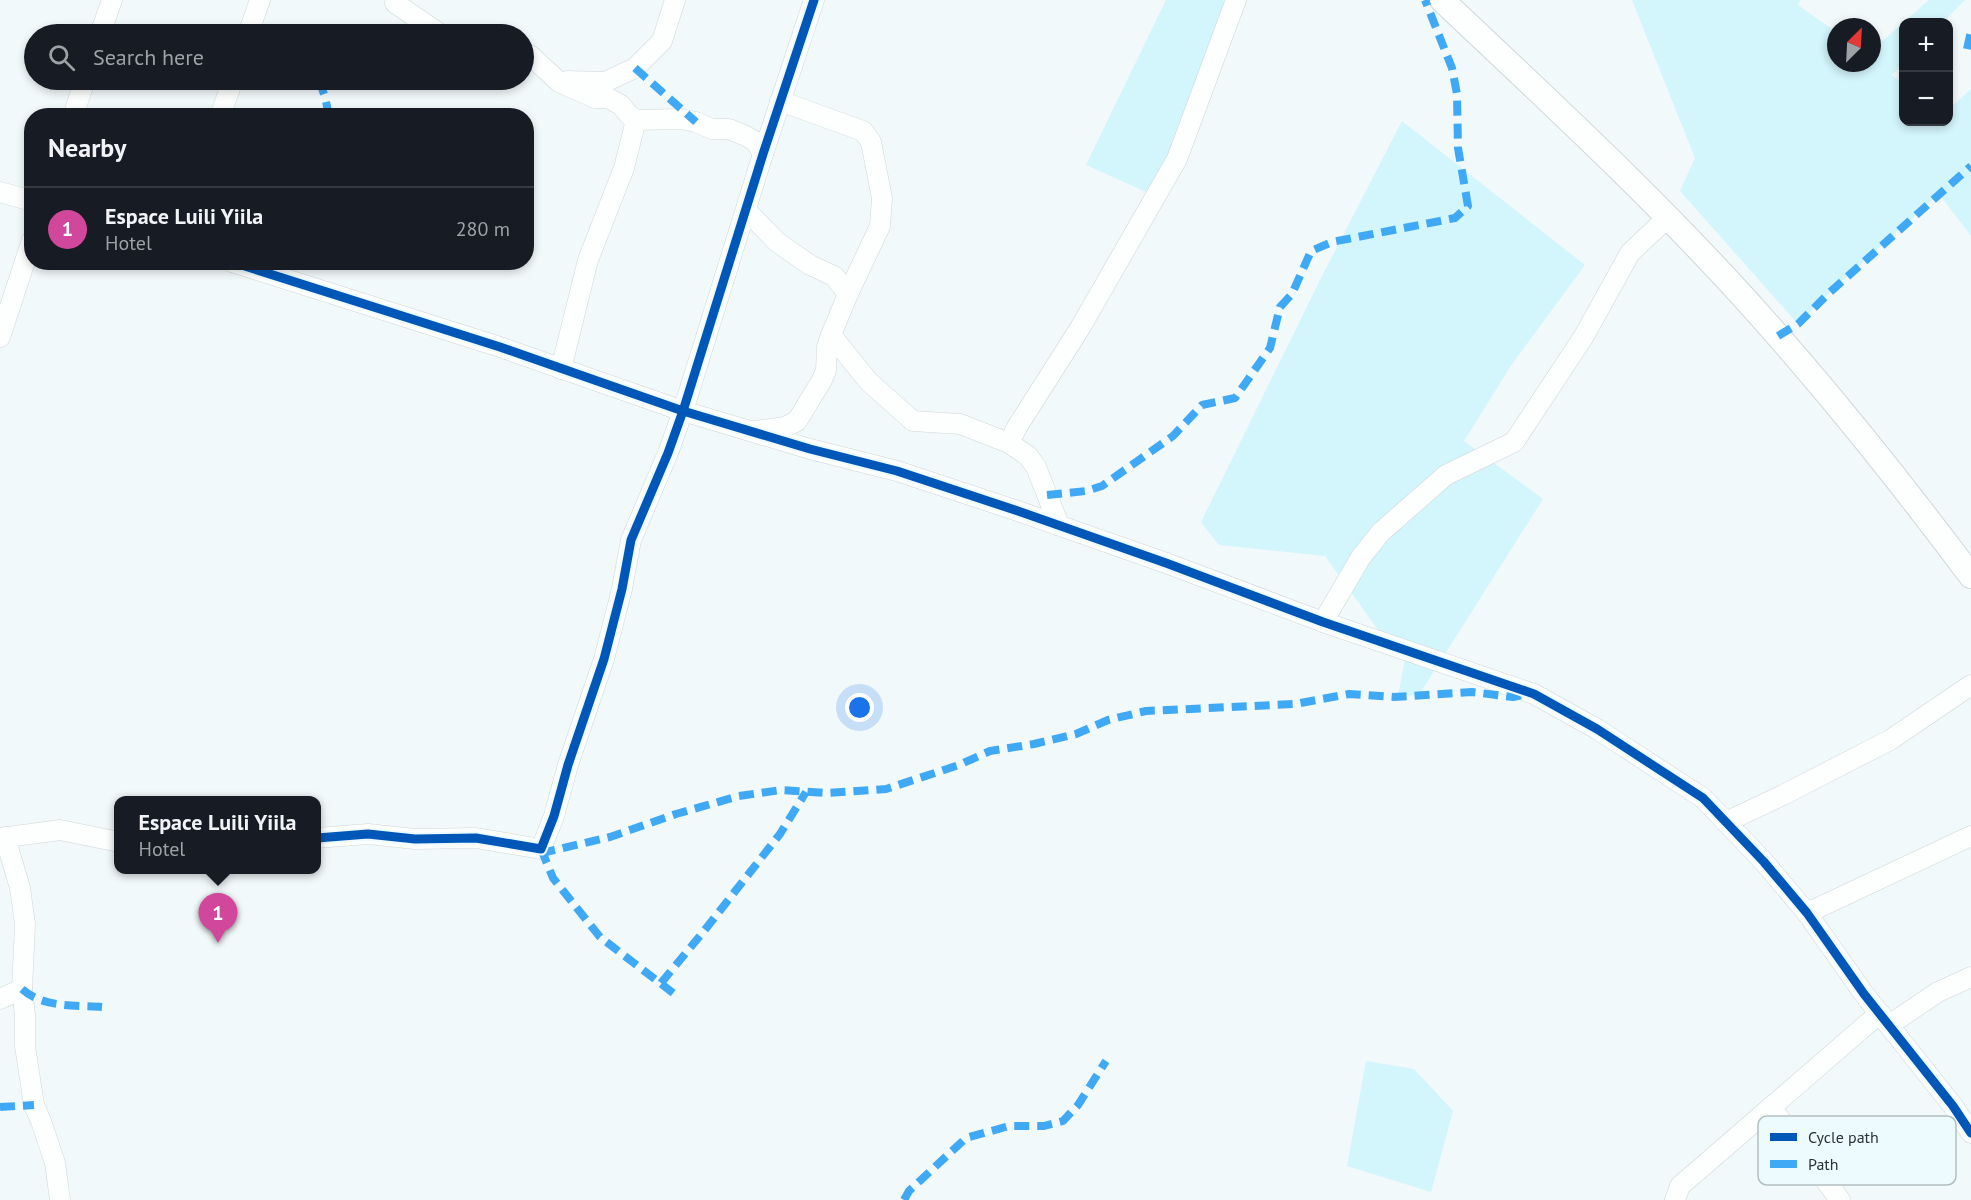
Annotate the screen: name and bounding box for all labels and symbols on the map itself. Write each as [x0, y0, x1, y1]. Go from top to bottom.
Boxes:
north arrow [1827, 18, 1881, 72]
your location [845, 693, 874, 722]
pin: 1 [198, 894, 238, 943]
legend [1758, 1116, 1956, 1185]
text: Cycle path [1808, 1127, 1879, 1147]
text: Path [1808, 1154, 1839, 1174]

